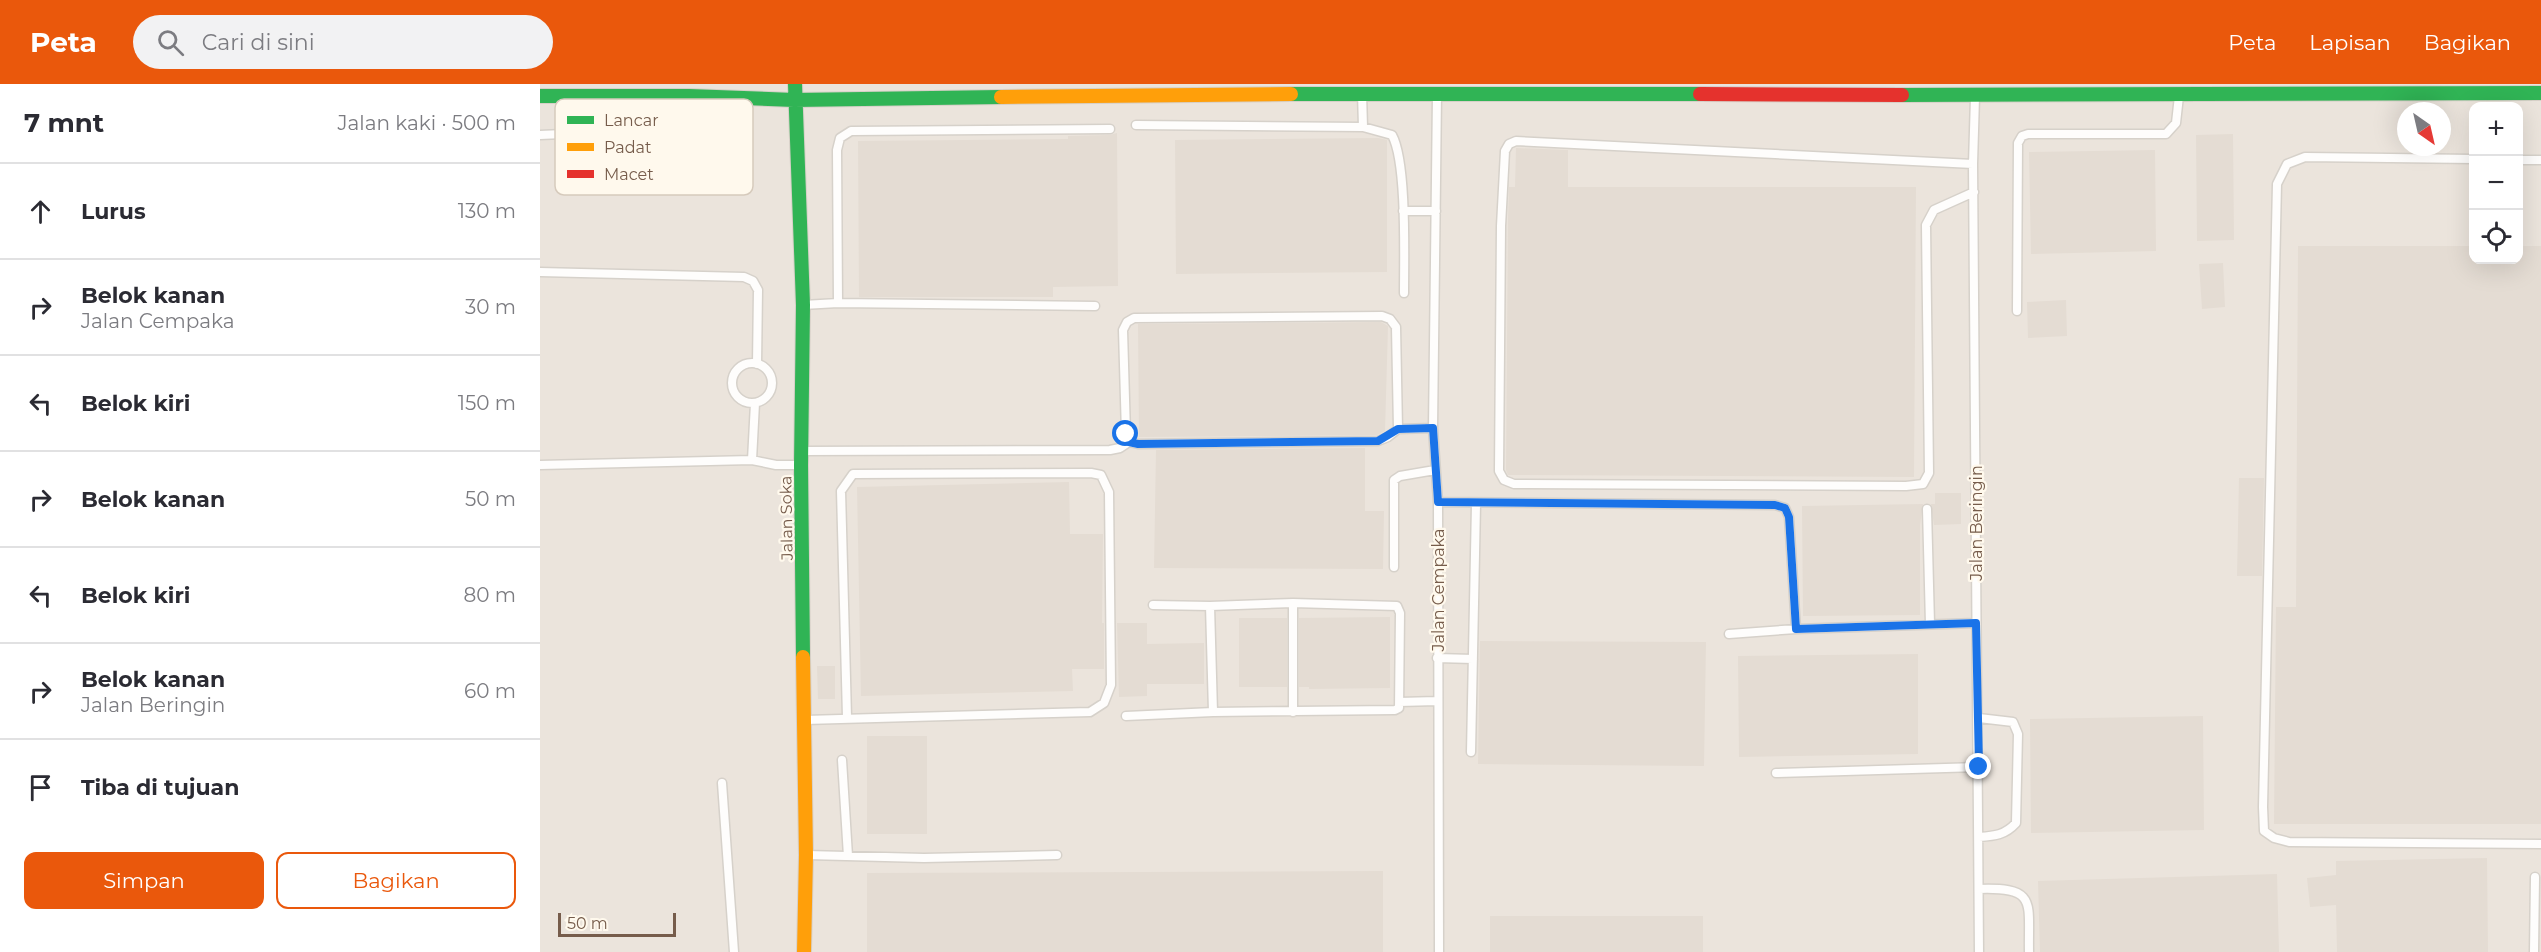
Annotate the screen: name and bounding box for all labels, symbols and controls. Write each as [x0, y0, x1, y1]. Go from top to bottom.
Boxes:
search box [133, 15, 553, 69]
text: Peta [30, 25, 97, 59]
icon: search [154, 26, 187, 59]
text: Cari di sini [202, 29, 315, 56]
text: Peta [2228, 30, 2276, 55]
text: Lapisan [2309, 30, 2391, 55]
text: Bagikan [2424, 30, 2511, 55]
legend [555, 99, 753, 195]
north arrow [2397, 102, 2451, 156]
map controls [2469, 102, 2523, 264]
button: + [2469, 102, 2523, 156]
text: 7 mnt [24, 107, 104, 139]
text: Jalan kaki · 500 m [338, 111, 516, 135]
text: Lancar [604, 111, 659, 130]
text: Padat [604, 138, 652, 157]
button: − [2469, 156, 2523, 210]
text: Macet [604, 165, 654, 184]
icon: ahead [24, 195, 57, 228]
text: Lurus [81, 198, 146, 225]
text: 130 m [458, 199, 516, 223]
button: locate [2469, 210, 2523, 264]
text: Belok kanan [81, 282, 225, 309]
icon: right [24, 291, 57, 324]
text: 30 m [465, 295, 516, 319]
text: Jalan Cempaka [81, 309, 235, 333]
icon: left [24, 387, 57, 420]
text: Belok kiri [81, 390, 190, 417]
text: 150 m [458, 391, 516, 415]
route start [1112, 420, 1138, 446]
street label: Jalan Beringin [1967, 465, 1986, 582]
street label: Jalan Soka [776, 475, 797, 562]
icon: right [24, 483, 57, 516]
text: Belok kanan [81, 486, 225, 513]
text: 50 m [465, 487, 516, 511]
street label: Jalan Cempaka [1429, 529, 1448, 652]
icon: left [24, 579, 57, 612]
text: Belok kiri [81, 582, 190, 609]
text: 80 m [464, 583, 516, 607]
text: Belok kanan [81, 666, 225, 693]
icon: right [24, 675, 57, 708]
text: 60 m [464, 679, 516, 703]
text: Jalan Beringin [81, 693, 225, 717]
route end [1965, 753, 1991, 779]
icon: arrive [24, 771, 57, 804]
text: Tiba di tujuan [81, 774, 239, 801]
button: Simpan [24, 852, 264, 909]
button: Bagikan [276, 852, 516, 909]
scale bar [558, 910, 676, 938]
text: 50 m [567, 914, 608, 933]

